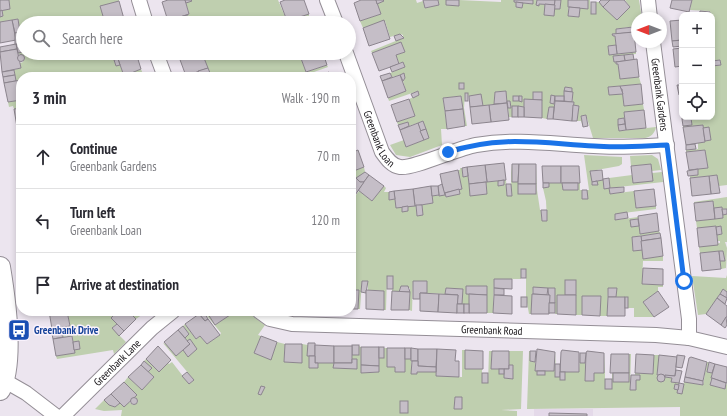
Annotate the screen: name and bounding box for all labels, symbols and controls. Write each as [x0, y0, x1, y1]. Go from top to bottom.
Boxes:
north arrow [631, 12, 667, 48]
map controls [679, 12, 715, 120]
button: + [679, 12, 715, 48]
search box [16, 16, 356, 60]
icon: search [30, 27, 52, 49]
text: Search here [62, 29, 123, 48]
button: − [679, 48, 715, 84]
street label: Greenbank Gardens [648, 57, 672, 132]
button: locate [679, 84, 715, 120]
text: 3 min [32, 87, 66, 109]
text: Walk · 190 m [282, 90, 340, 107]
street label: Greenbank Loan [360, 109, 398, 170]
text: Continue [70, 139, 117, 158]
route end [439, 143, 457, 161]
icon: ahead [32, 146, 54, 168]
text: 70 m [317, 148, 340, 165]
text: Greenbank Gardens [70, 158, 157, 175]
text: Turn left [70, 203, 115, 222]
icon: left [32, 210, 54, 232]
text: 120 m [311, 212, 340, 229]
text: Greenbank Loan [70, 222, 142, 239]
route start [675, 272, 693, 290]
icon: arrive [32, 274, 54, 296]
text: Arrive at destination [70, 275, 179, 294]
bus stop icon: Greenbank Drive [6, 317, 32, 343]
street label: Greenbank Road [461, 322, 523, 338]
place label: Greenbank Drive [34, 323, 99, 337]
street label: Greenbank Lane [90, 336, 144, 389]

